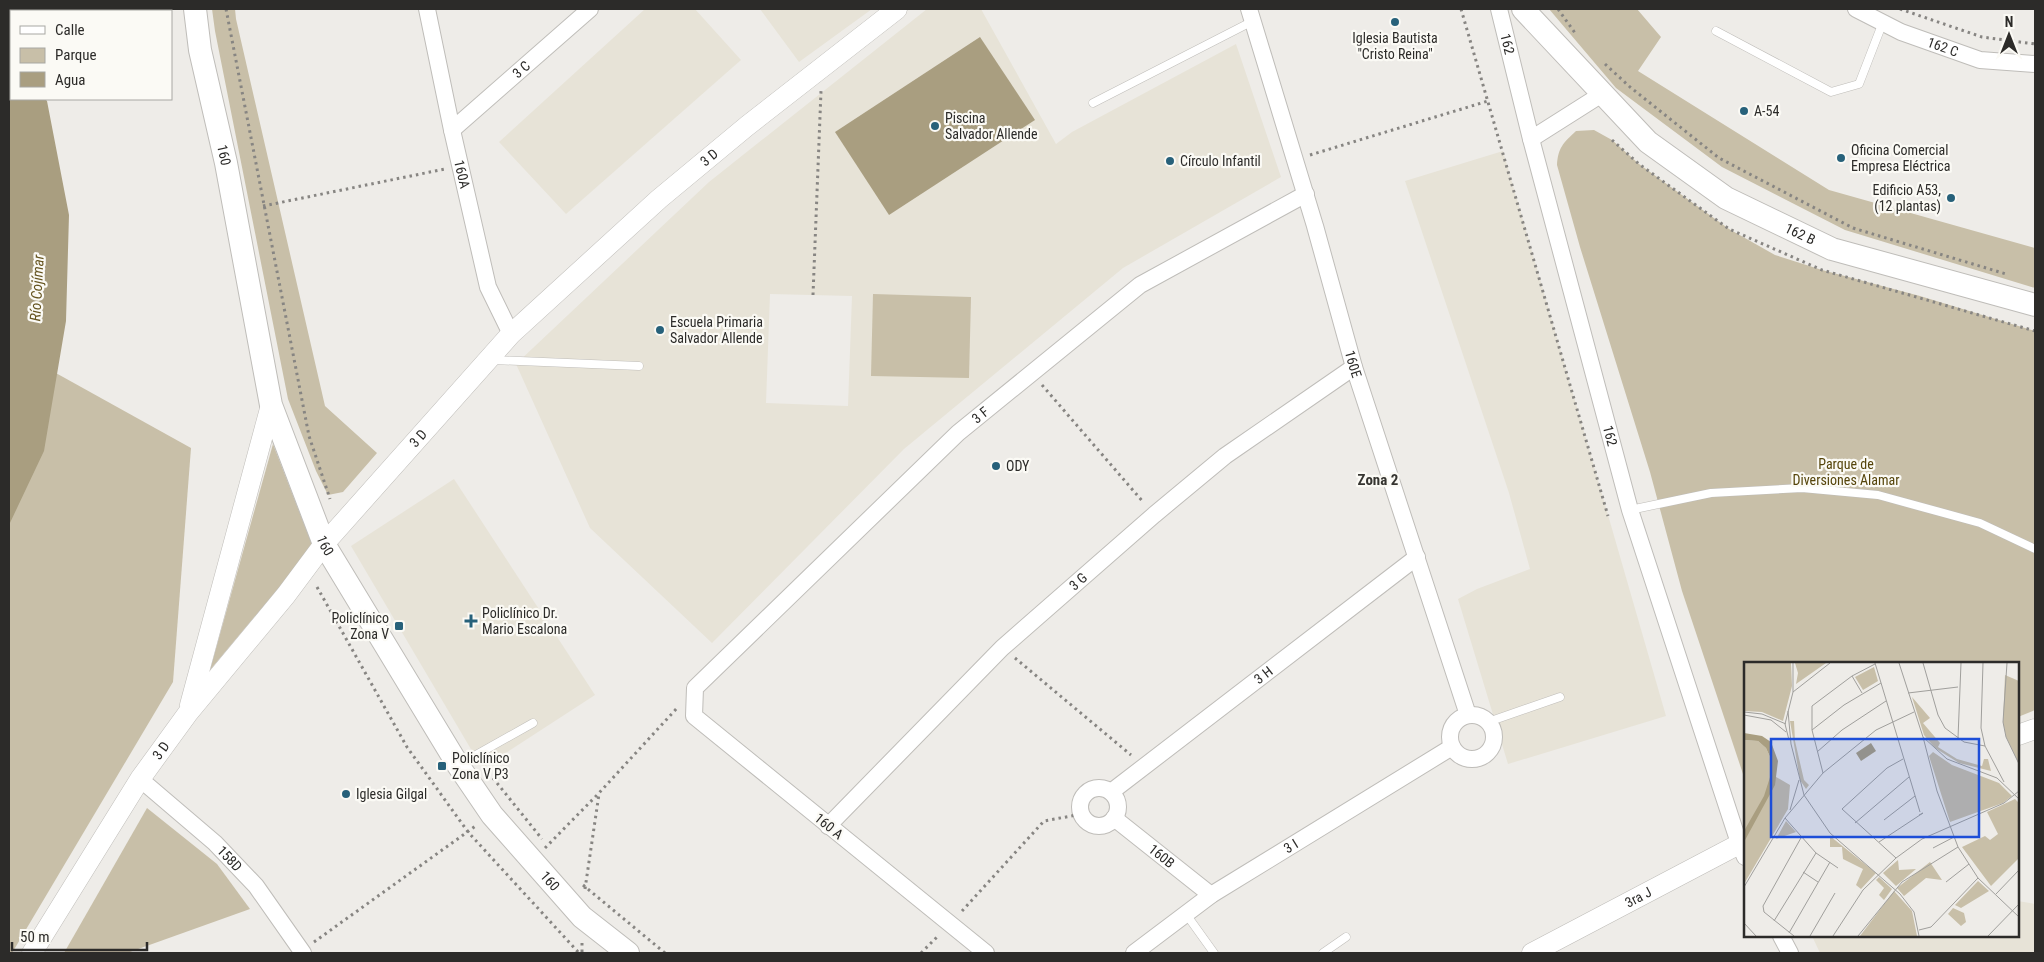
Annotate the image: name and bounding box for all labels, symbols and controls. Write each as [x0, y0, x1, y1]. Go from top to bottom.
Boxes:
legend [10, 10, 172, 100]
north arrow [1984, 10, 2034, 60]
text: N [2005, 14, 2013, 30]
marker: Iglesia Bautista "Cristo Reina" [1389, 16, 1401, 28]
text: Calle [55, 21, 85, 39]
place label: Iglesia Bautista "Cristo Reina" [1352, 30, 1438, 62]
street label: 162 [1497, 32, 1518, 56]
street label: 162 C [1925, 34, 1961, 60]
text: Parque [55, 46, 97, 64]
street label: 3 C [509, 57, 533, 81]
text: Agua [55, 71, 85, 89]
place label: A-54 [1754, 103, 1779, 119]
marker: A-54 [1738, 105, 1750, 117]
place label: Piscina Salvador Allende [945, 110, 1038, 142]
marker: Piscina Salvador Allende [929, 120, 941, 132]
place label: Oficina Comercial Empresa Eléctrica [1851, 142, 1950, 174]
street label: 160 [214, 143, 234, 167]
street label: 3 D [697, 145, 721, 169]
marker: Oficina Comercial Empresa Eléctrica [1835, 152, 1847, 164]
place label: Círculo Infantil [1180, 153, 1261, 169]
marker: Círculo Infantil [1164, 155, 1176, 167]
street label: 160A [451, 158, 473, 190]
place label: Edificio A53, (12 plantas) [1873, 182, 1941, 215]
marker: Edificio A53, (12 plantas) [1945, 192, 1957, 204]
street label: 162 B [1783, 220, 1818, 248]
water label: Río Cojímar [26, 254, 48, 322]
place label: Escuela Primaria Salvador Allende [670, 314, 763, 346]
marker: Escuela Primaria Salvador Allende [654, 324, 666, 336]
street label: 160E [1342, 349, 1365, 380]
street label: 3 F [969, 403, 992, 426]
street label: 162 [1600, 424, 1621, 448]
street label: 3 D [406, 426, 430, 450]
park label: Parque de Diversiones Alamar [1792, 456, 1900, 488]
place label: ODY [1006, 458, 1030, 474]
marker: ODY [990, 460, 1002, 472]
district label: Zona 2 [1358, 471, 1398, 489]
street label: 160 [313, 533, 337, 559]
street label: 3 G [1066, 569, 1090, 594]
place label: Policlínico Dr. Mario Escalona [482, 605, 567, 637]
place label: Policlínico Zona V [331, 610, 389, 642]
marker: Policlínico Dr. Mario Escalona [464, 614, 478, 628]
marker: Policlínico Zona V [393, 620, 405, 632]
inset map [1744, 662, 2019, 937]
street label: 3 H [1251, 663, 1276, 687]
street label: 3 D [149, 738, 173, 763]
place label: Policlínico Zona V P3 [452, 750, 510, 782]
marker: Policlínico Zona V P3 [436, 760, 448, 772]
place label: Iglesia Gilgal [356, 786, 427, 802]
marker: Iglesia Gilgal [340, 788, 352, 800]
street label: 160 A [812, 810, 846, 842]
street label: 3 I [1281, 836, 1301, 856]
street label: 160B [1146, 841, 1178, 871]
street label: 158D [214, 843, 245, 874]
street label: 160 [537, 868, 563, 894]
street label: 3ra J [1622, 884, 1654, 911]
scale bar [12, 920, 148, 952]
text: 50 m [20, 928, 50, 946]

